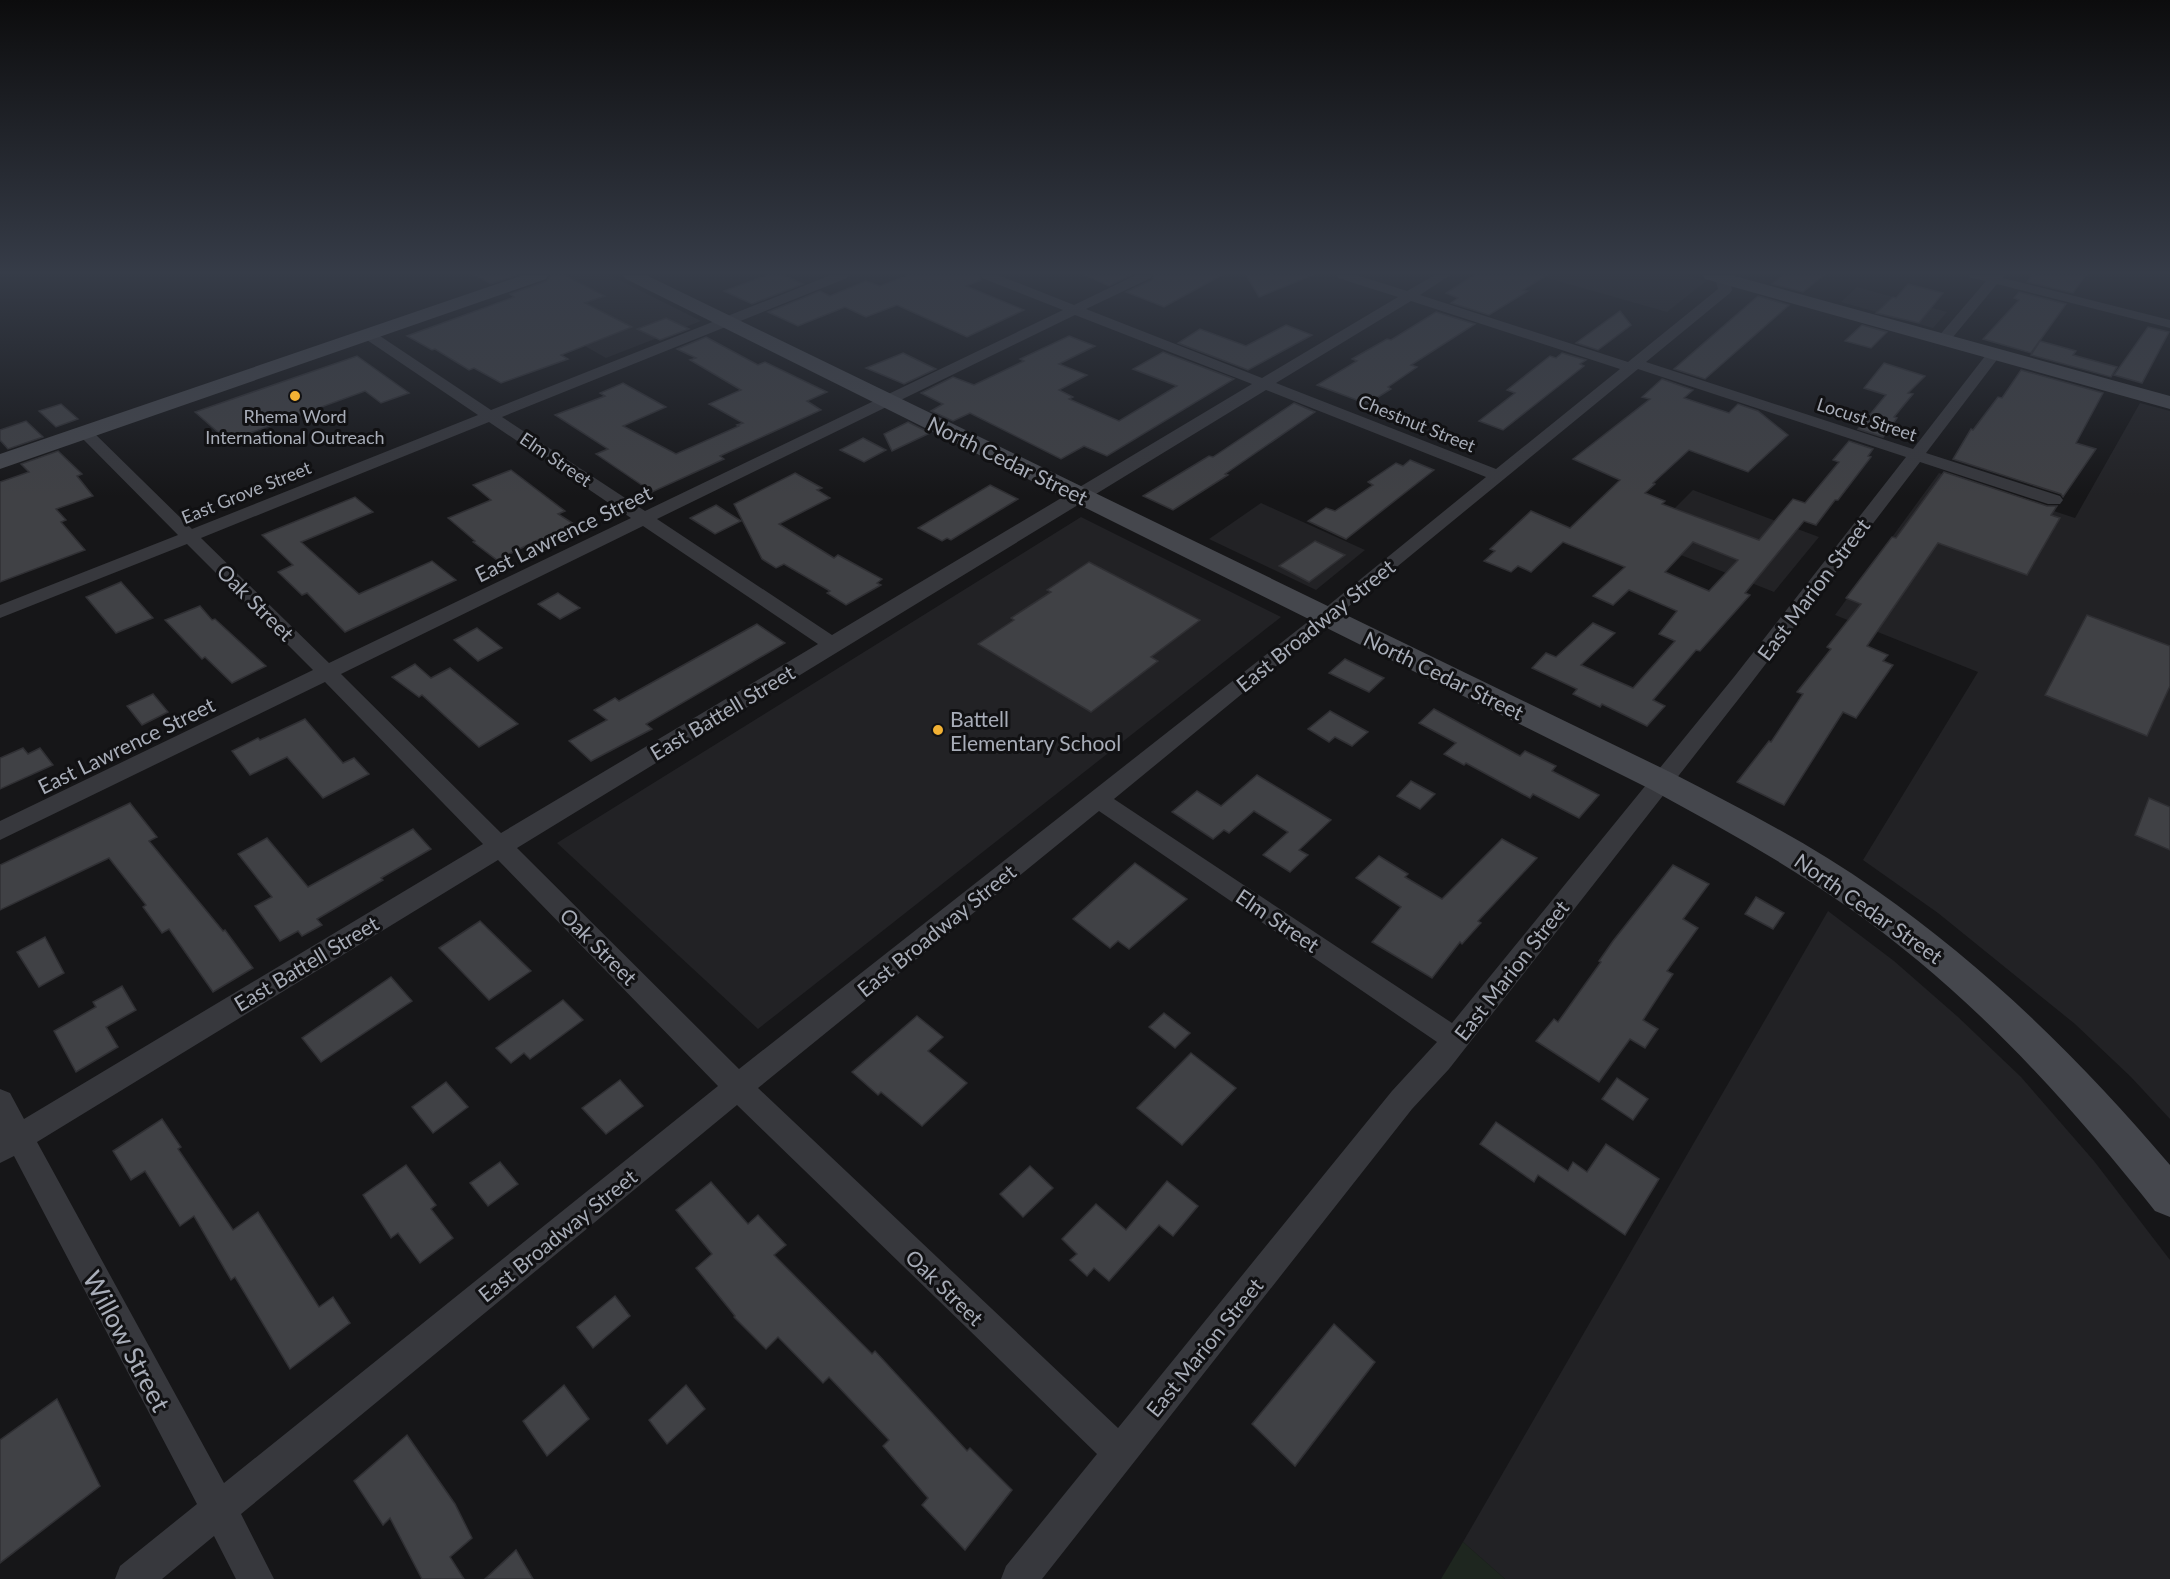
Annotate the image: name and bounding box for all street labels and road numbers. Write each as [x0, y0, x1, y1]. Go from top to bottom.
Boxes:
street label: Chestnut Street [1355, 390, 1479, 457]
street label: Locust Street [1814, 393, 1920, 446]
street label: North Cedar Street [924, 410, 1092, 510]
street label: Elm Street [516, 427, 596, 491]
street label: East Grove Street [178, 456, 314, 528]
street label: East Lawrence Street [470, 479, 656, 587]
street label: East Marion Street [1752, 513, 1875, 665]
street label: East Broadway Street [1231, 553, 1400, 697]
street label: Oak Street [212, 558, 300, 646]
street label: North Cedar Street [1360, 625, 1528, 725]
street label: East Battell Street [645, 659, 799, 765]
street label: East Lawrence Street [33, 691, 219, 799]
street label: North Cedar Street [1790, 848, 1948, 969]
street label: East Broadway Street [852, 858, 1021, 1002]
street label: Elm Street [1232, 883, 1325, 957]
street label: East Marion Street [1448, 895, 1574, 1045]
street label: Oak Street [555, 902, 643, 990]
street label: East Battell Street [229, 910, 383, 1016]
street label: East Broadway Street [473, 1163, 642, 1307]
street label: Oak Street [901, 1244, 989, 1330]
street label: Willow Street [77, 1265, 178, 1417]
street label: East Marion Street [1140, 1272, 1268, 1421]

